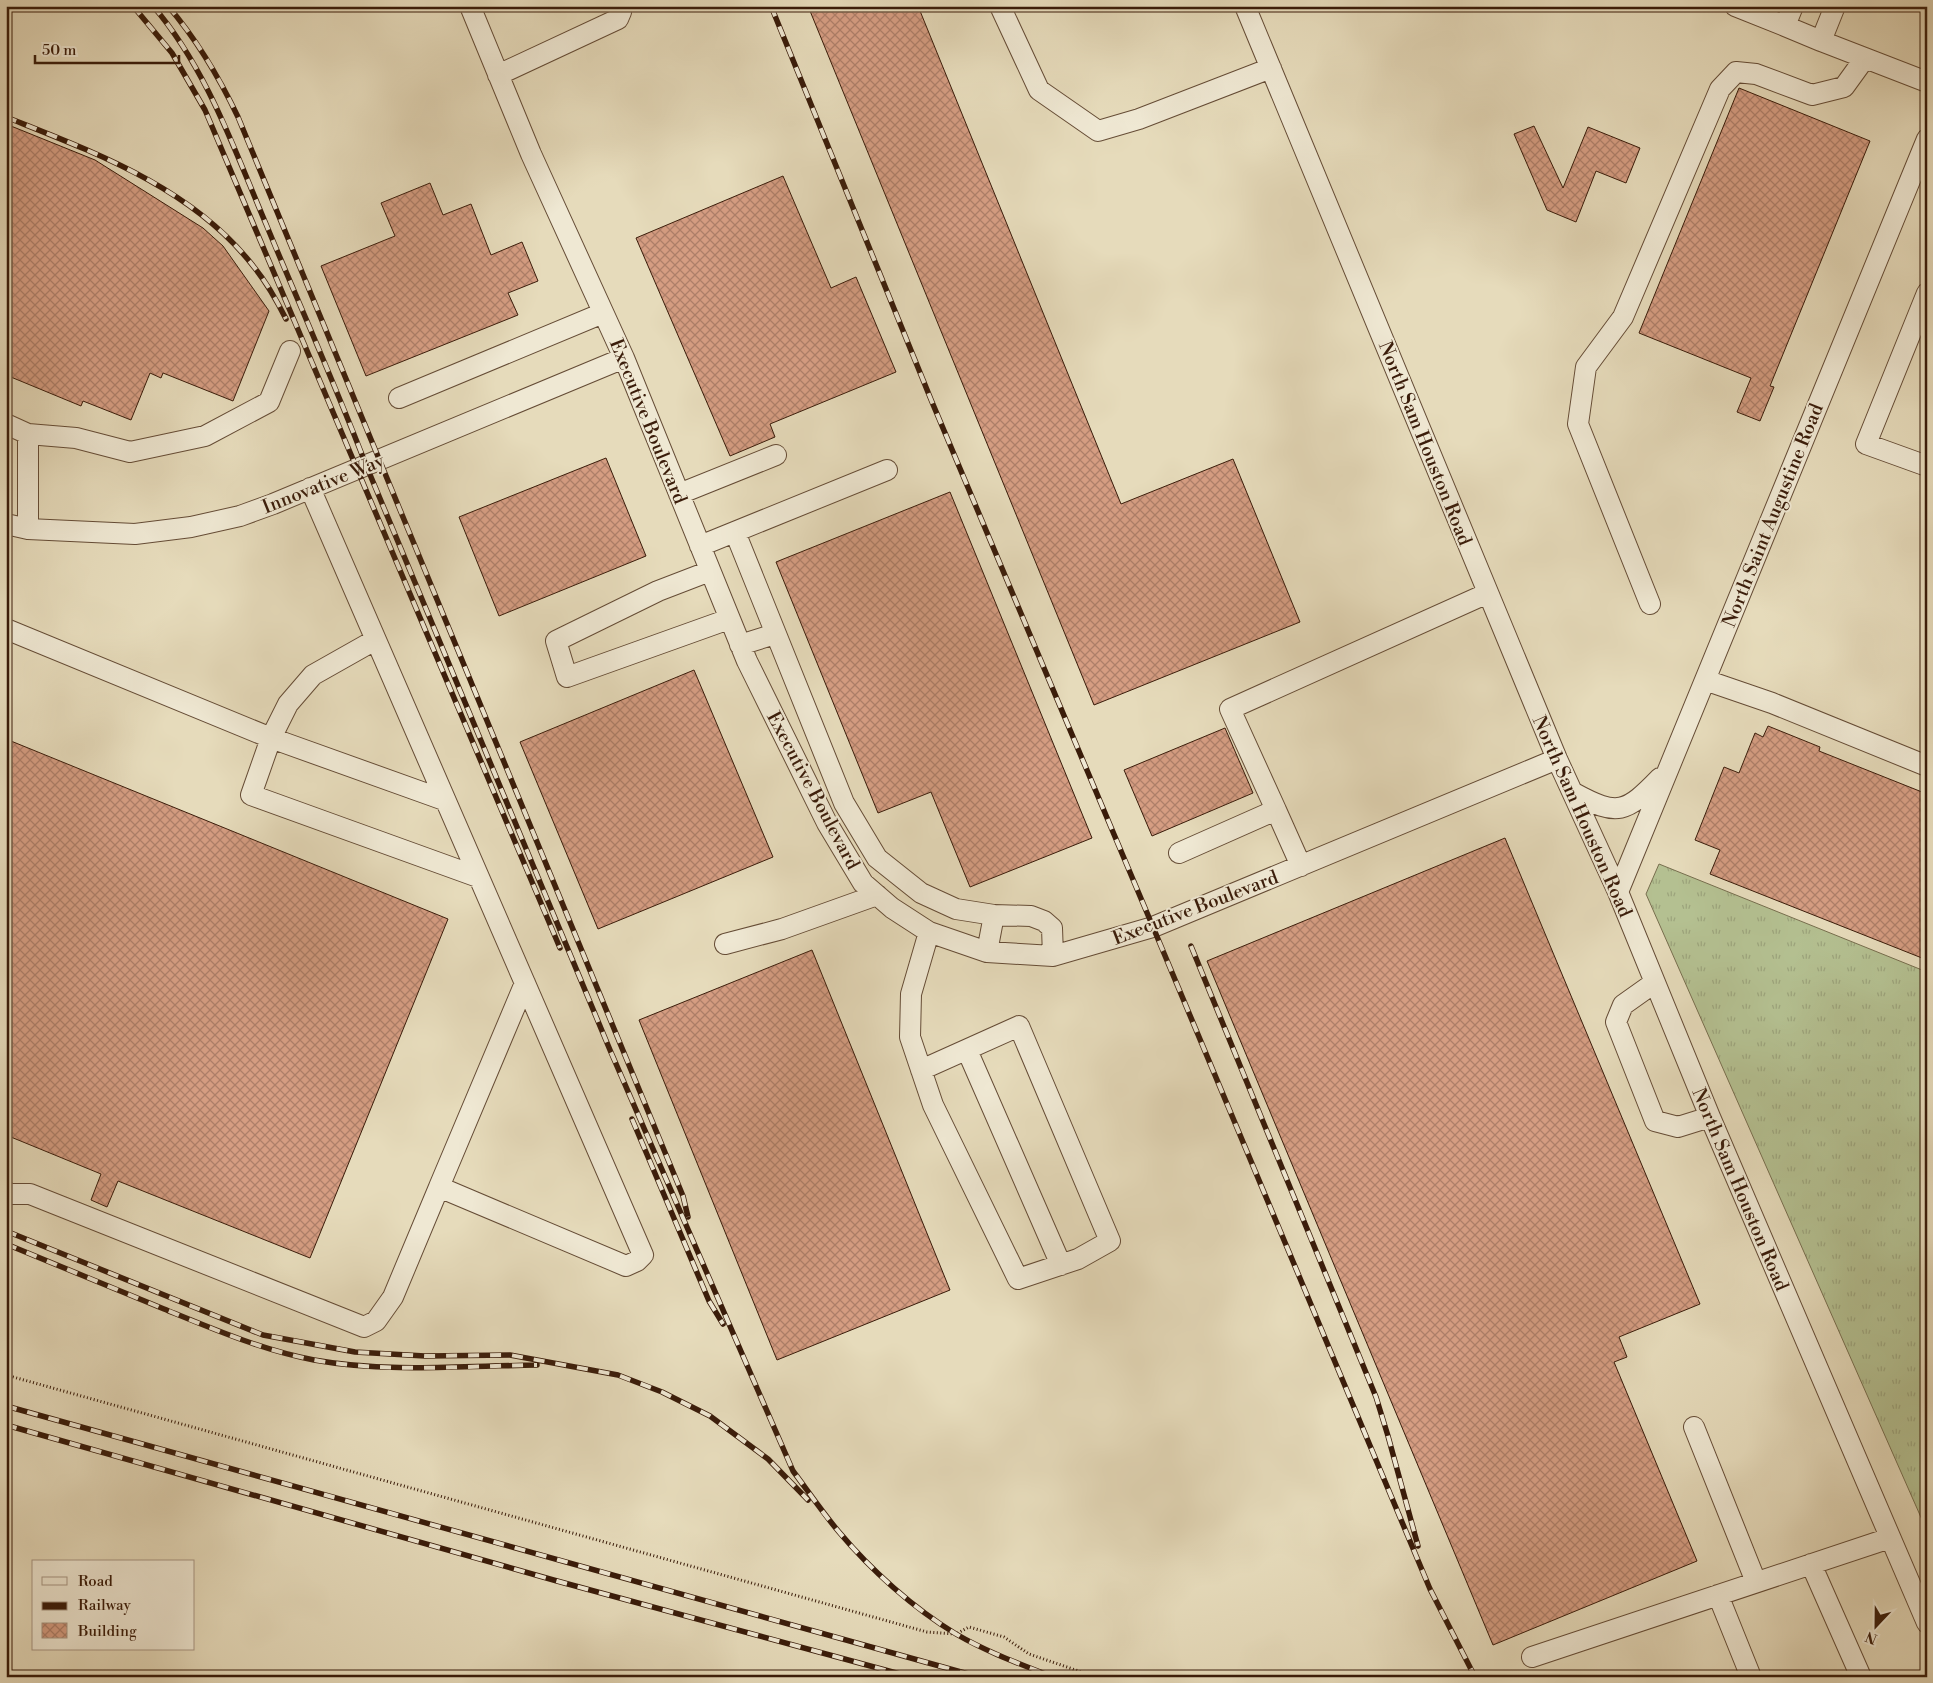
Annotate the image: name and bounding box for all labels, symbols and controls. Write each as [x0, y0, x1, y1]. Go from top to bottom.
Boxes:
scale bar [35, 32, 179, 64]
text: 50 m [42, 41, 76, 60]
street label: Executive Boulevard [604, 335, 692, 508]
street label: North Sam Houston Road [1373, 338, 1477, 549]
street label: North Saint Augustine Road [1717, 400, 1829, 631]
street label: Innovative Way [259, 448, 389, 519]
street label: Executive Boulevard [761, 707, 865, 874]
street label: North Sam Houston Road [1527, 712, 1638, 921]
street label: Executive Boulevard [1109, 865, 1282, 951]
street label: North Sam Houston Road [1686, 1084, 1794, 1295]
legend [32, 1560, 195, 1650]
text: Road [78, 1572, 113, 1591]
text: Railway [78, 1596, 132, 1615]
north arrow [1850, 1600, 1900, 1650]
text: Building [77, 1622, 137, 1641]
text: N [1863, 1627, 1880, 1648]

